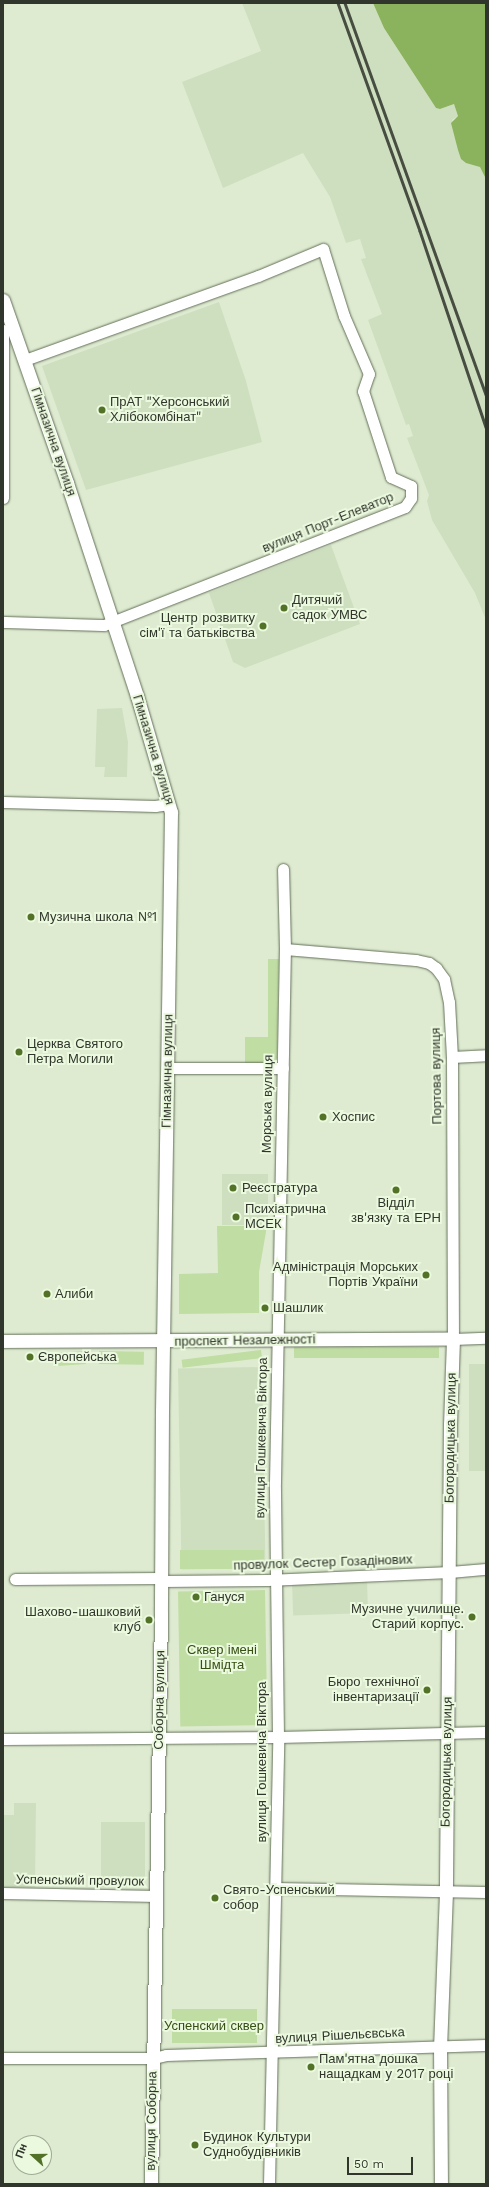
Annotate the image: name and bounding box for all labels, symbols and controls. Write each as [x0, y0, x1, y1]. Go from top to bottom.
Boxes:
street label: Гімназична вулиця [27, 386, 79, 498]
place label: ПрАТ "Херсонський Хлібокомбінат" [110, 395, 230, 426]
marker: ПрАТ "Херсонський Хлібокомбінат" [97, 405, 107, 415]
street label: вулиця Порт-Елеватор [260, 490, 396, 556]
place label: Дитячий садок УМВС [292, 593, 367, 624]
marker: Дитячий садок УМВС [279, 603, 289, 613]
place label: Центр розвитку сім'ї та батьківства [140, 611, 255, 642]
marker: Центр розвитку сім'ї та батьківства [258, 621, 268, 631]
street label: Гімназична вулиця [129, 693, 177, 807]
place label: Музична школа №1 [39, 909, 157, 925]
marker: Музична школа №1 [26, 912, 36, 922]
street label: Гімназична вулиця [159, 1014, 177, 1128]
street label: Портова вулиця [428, 1027, 446, 1125]
place label: Церква Святого Петра Могили [27, 1037, 123, 1068]
marker: Церква Святого Петра Могили [14, 1047, 24, 1057]
street label: Морська вулиця [259, 1055, 277, 1153]
place label: Хоспис [332, 1109, 375, 1125]
marker: Хоспис [317, 1111, 329, 1123]
place label: Реєстратура [242, 1180, 318, 1196]
marker: Реєстратура [227, 1182, 239, 1194]
marker: Відділ зв'язку та ЕРН [391, 1185, 401, 1195]
place label: Відділ зв'язку та ЕРН [351, 1196, 441, 1227]
place label: Психіатрична МСЕК [245, 1202, 326, 1233]
marker: Психіатрична МСЕК [230, 1211, 242, 1223]
place label: Адміністрація Морських Портів України [273, 1260, 418, 1291]
marker: Адміністрація Морських Портів України [421, 1270, 431, 1280]
place label: Алиби [55, 1286, 93, 1302]
marker: Алиби [42, 1289, 52, 1299]
place label: Шашлик [273, 1300, 323, 1316]
marker: Шашлик [260, 1303, 270, 1313]
street label: проспект Незалежності [174, 1332, 316, 1350]
place label: Європейська [38, 1349, 117, 1365]
marker: Європейська [25, 1352, 35, 1362]
street label: вулиця Гошкевича Віктора [253, 1357, 271, 1519]
street label: Богородицька вулиця [442, 1373, 460, 1503]
street label: провулок Сестер Гозадінових [233, 1552, 413, 1574]
place label: Гануся [204, 1589, 245, 1605]
marker: Гануся [191, 1592, 201, 1602]
place label: Музичне училище. Старий корпус. [351, 1602, 464, 1633]
place label: Шахово-шашковий клуб [25, 1605, 141, 1636]
marker: Музичне училище. Старий корпус. [467, 1612, 477, 1622]
marker: Шахово-шашковий клуб [144, 1615, 154, 1625]
park label: Сквер імені Шмідта [187, 1643, 257, 1674]
street label: Соборна вулиця [151, 1650, 169, 1750]
place label: Бюро технічної інвентаризації [328, 1675, 419, 1706]
street label: вулиця Гошкевича Віктора [254, 1682, 270, 1842]
marker: Бюро технічної інвентаризації [422, 1685, 432, 1695]
street label: Богородицька вулиця [438, 1697, 456, 1827]
street label: Успенський провулок [16, 1872, 144, 1890]
place label: Свято-Успенський собор [223, 1883, 335, 1914]
marker: Свято-Успенський собор [210, 1893, 220, 1903]
park label: Успенский сквер [164, 2018, 264, 2034]
street label: вулиця Рішельєвська [275, 2025, 405, 2047]
place label: Пам'ятна дошка нащадкам у 2017 році [319, 2052, 454, 2083]
marker: Пам'ятна дошка нащадкам у 2017 році [306, 2062, 316, 2072]
street label: вулиця Соборна [143, 2071, 161, 2171]
place label: Будинок Культури Суднобудівників [203, 2130, 311, 2161]
north arrow [12, 2135, 52, 2175]
marker: Будинок Культури Суднобудівників [190, 2140, 200, 2150]
text: Пн [13, 2142, 30, 2160]
scale bar [349, 2149, 415, 2175]
text: 50 m [354, 2157, 384, 2171]

